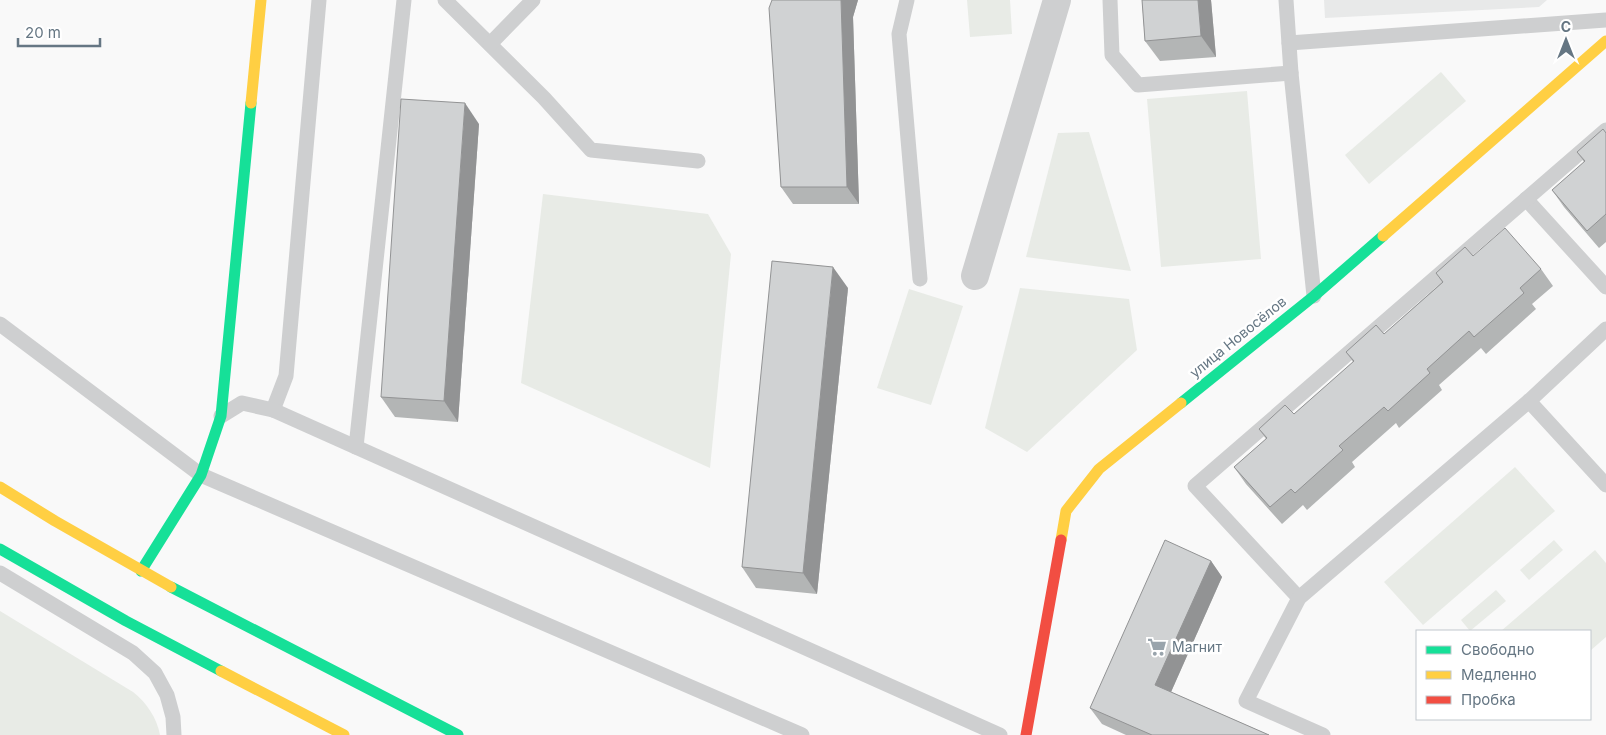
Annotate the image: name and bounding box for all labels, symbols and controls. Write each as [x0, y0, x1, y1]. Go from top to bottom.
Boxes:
scale bar [18, 15, 100, 47]
north arrow [1541, 15, 1591, 65]
text: С [1561, 18, 1571, 35]
text: 20 m [25, 23, 61, 42]
street label: улица Новосёлов [1186, 292, 1289, 381]
legend [1416, 630, 1591, 720]
supermarket icon: Магнит [1146, 636, 1168, 658]
place label: Магнит [1172, 638, 1222, 655]
text: Свободно [1461, 640, 1535, 659]
text: Медленно [1461, 665, 1537, 684]
text: Пробка [1461, 690, 1516, 709]

